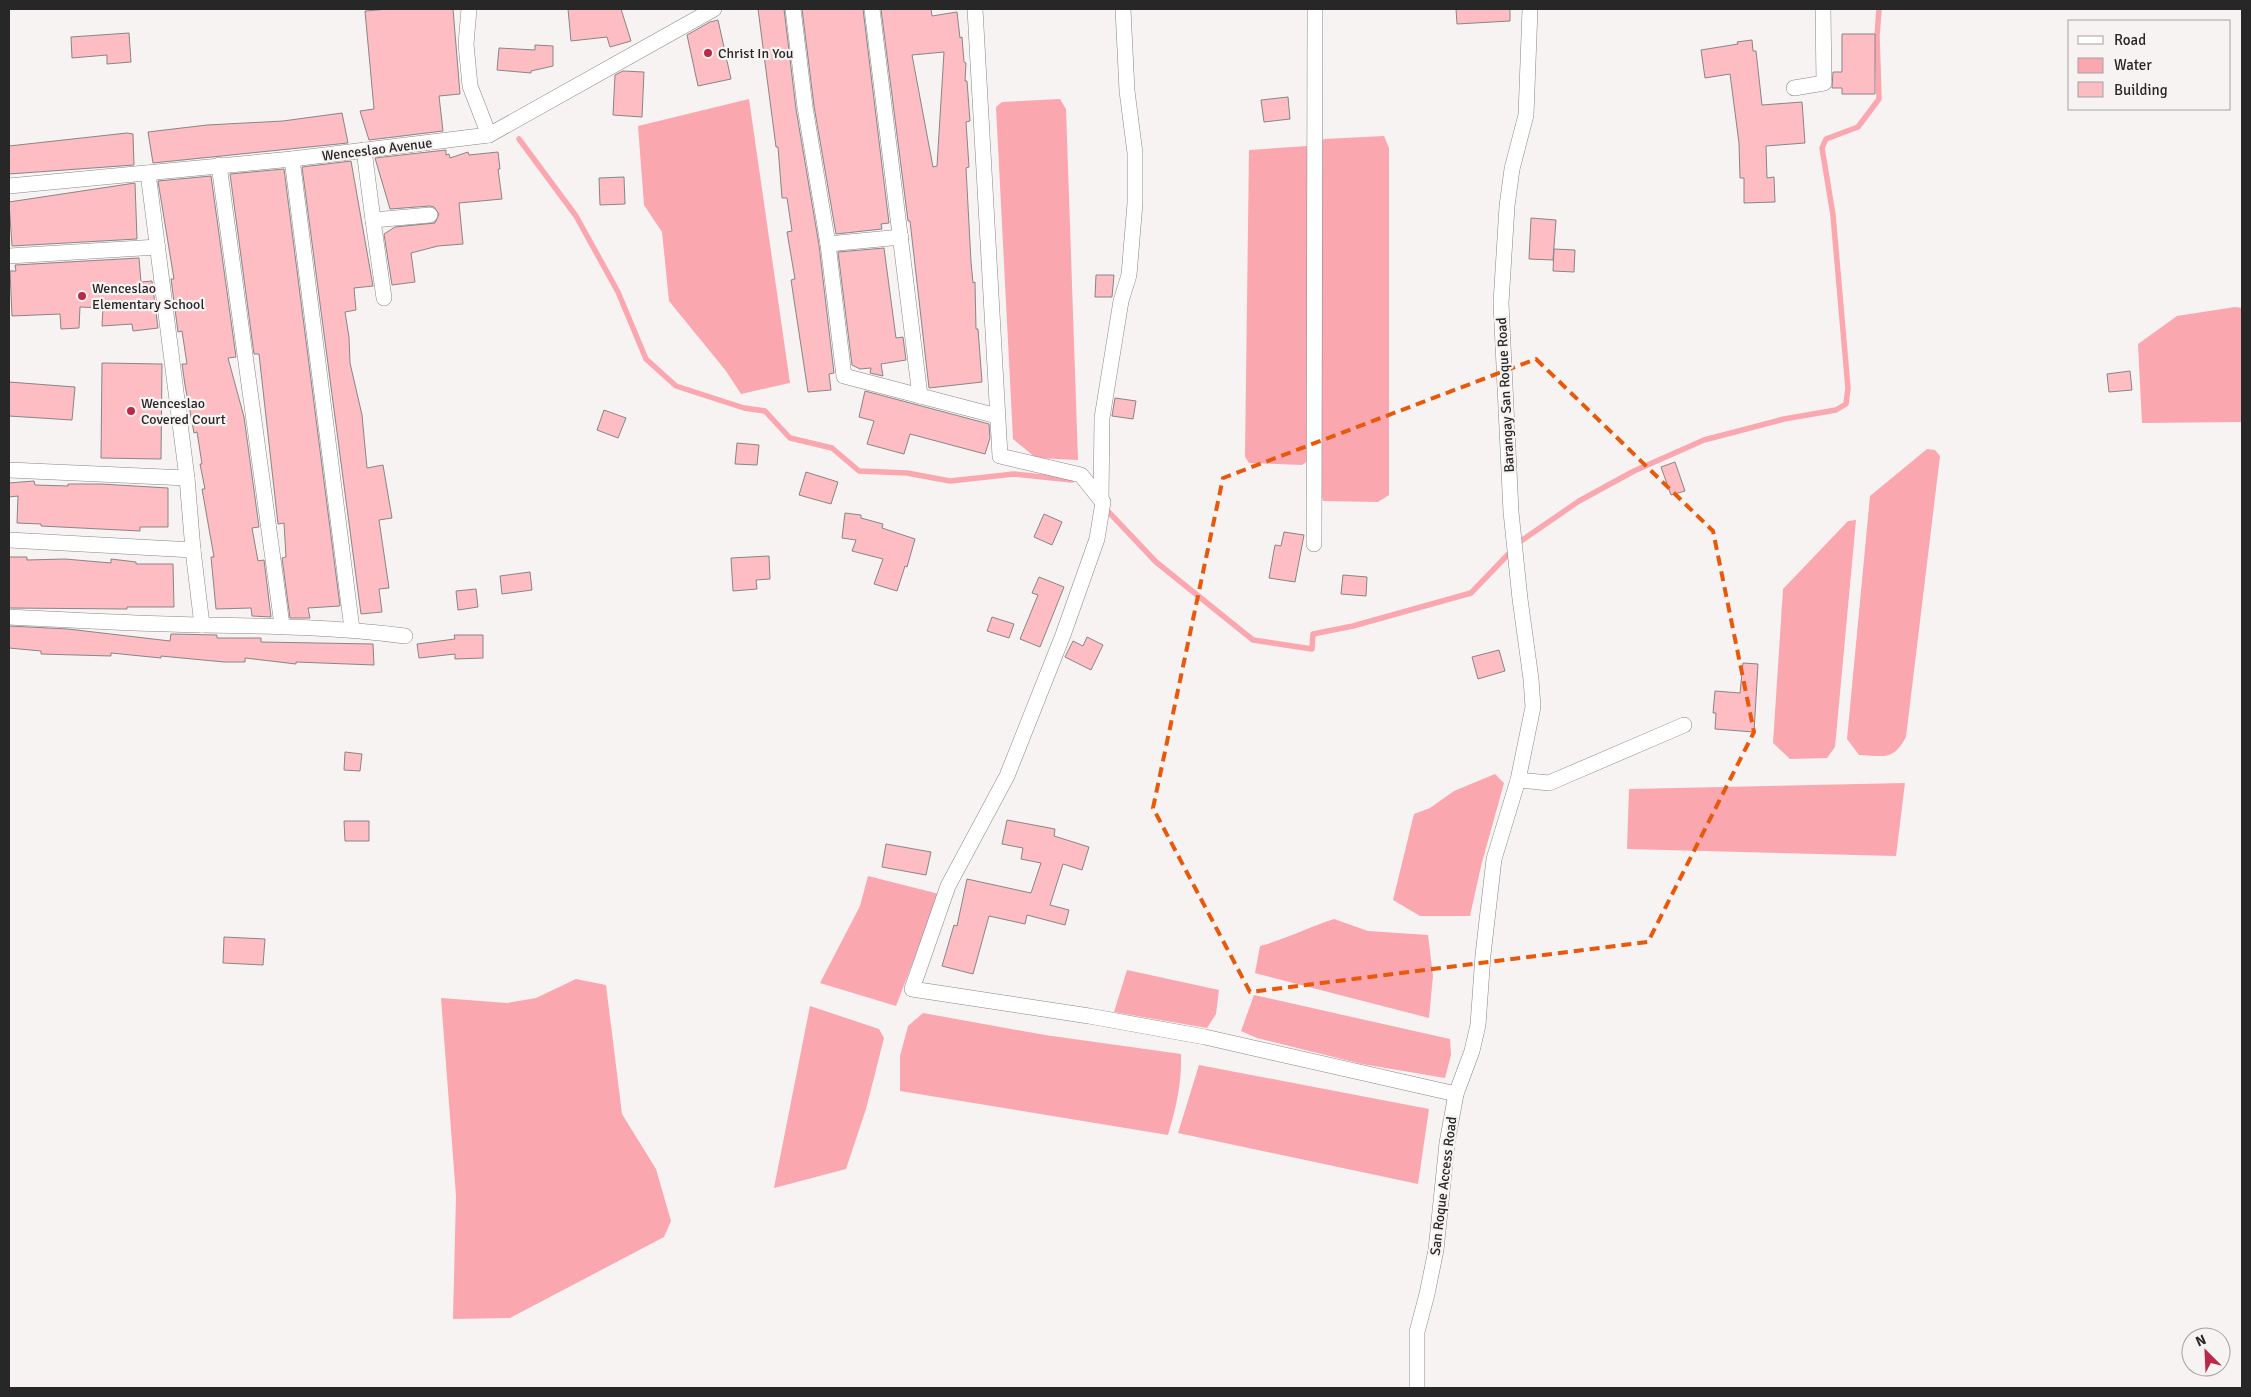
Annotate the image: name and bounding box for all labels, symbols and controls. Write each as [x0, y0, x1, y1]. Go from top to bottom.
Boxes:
legend [2068, 20, 2231, 110]
text: Road [2114, 31, 2146, 49]
place label: Christ In You [718, 45, 793, 62]
marker: Christ In You [702, 47, 714, 59]
text: Water [2114, 56, 2152, 74]
text: Building [2114, 81, 2168, 99]
street label: Wenceslao Avenue [321, 134, 433, 165]
place label: Wenceslao Elementary School [92, 280, 205, 313]
marker: Wenceslao Elementary School [76, 290, 88, 302]
street label: Barangay San Roque Road [1493, 317, 1518, 473]
place label: Wenceslao Covered Court [141, 395, 226, 428]
marker: Wenceslao Covered Court [125, 405, 137, 417]
street label: San Roque Access Road [1427, 1116, 1460, 1257]
north arrow [2181, 1327, 2231, 1377]
text: N [2193, 1331, 2209, 1350]

